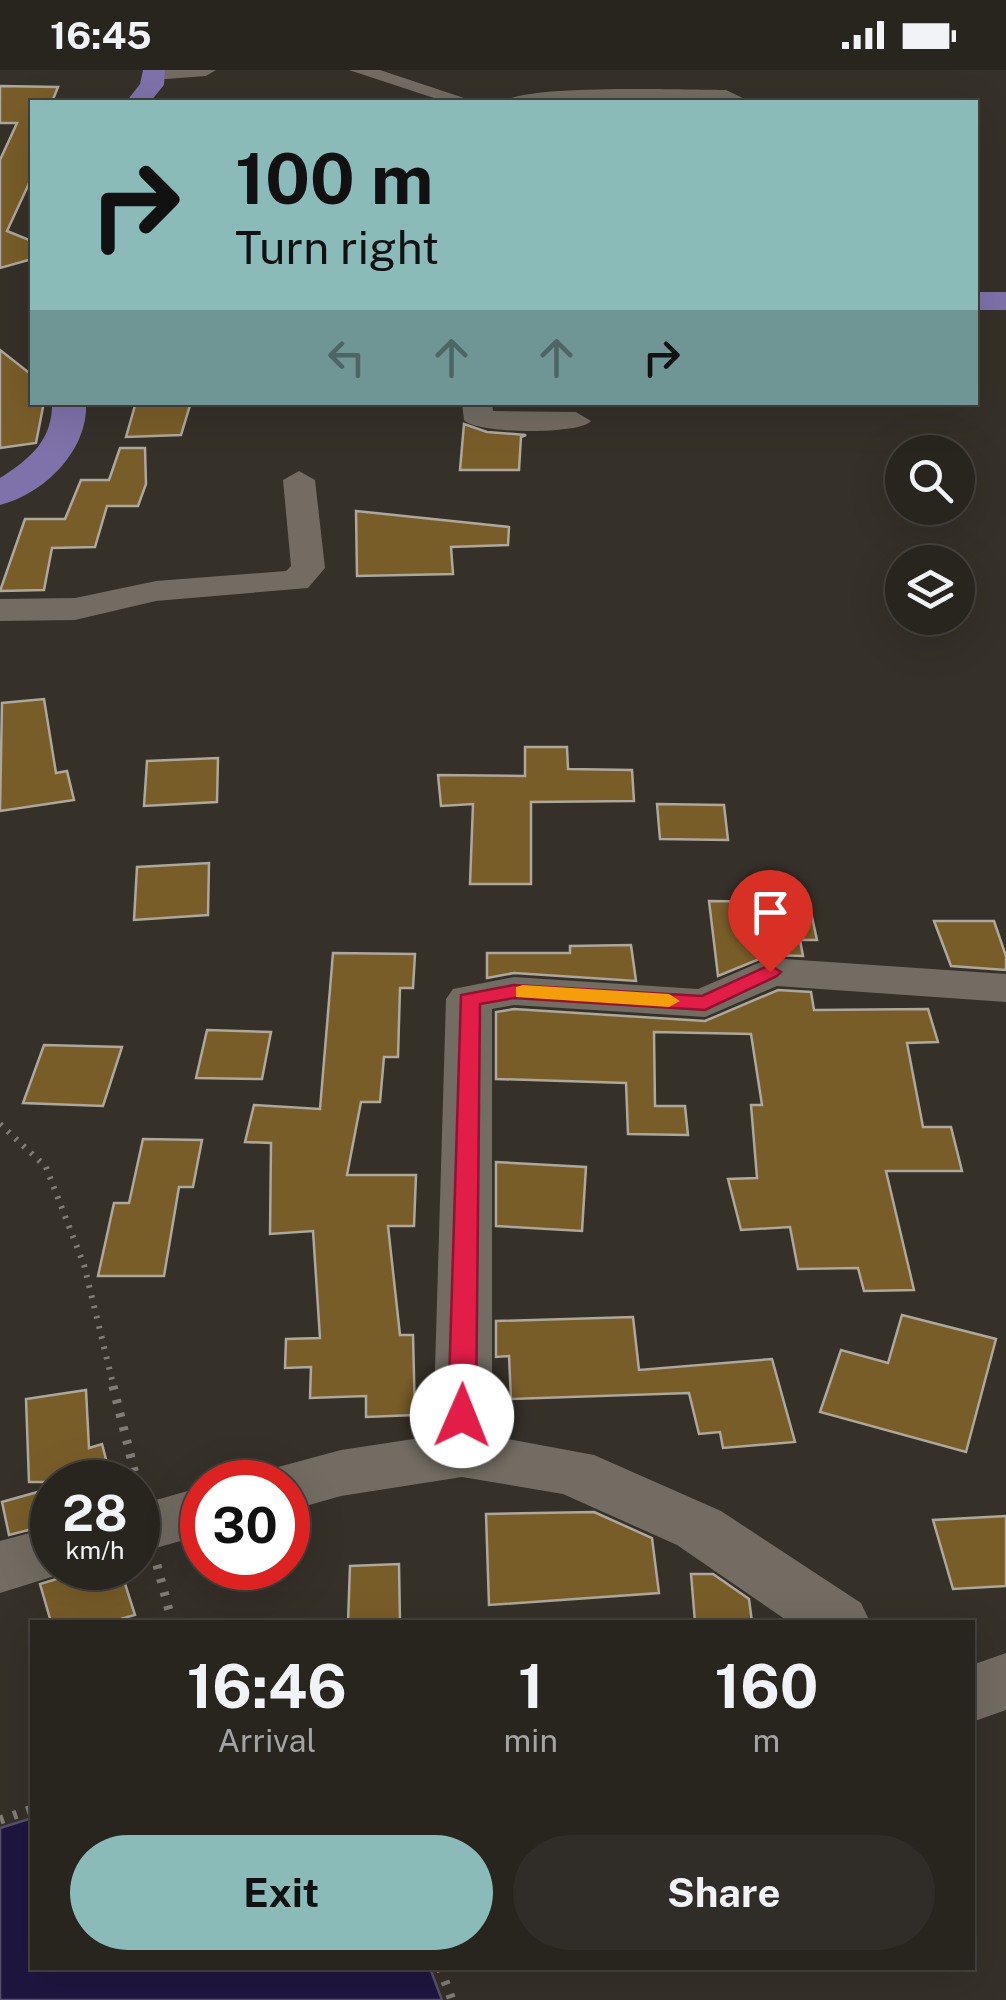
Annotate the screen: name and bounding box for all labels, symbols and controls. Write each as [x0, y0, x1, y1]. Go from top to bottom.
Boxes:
text: 16:45 [50, 13, 152, 58]
text: 100 m [235, 137, 433, 220]
icon: right [70, 140, 200, 270]
text: Turn right [235, 221, 439, 274]
icon: left [319, 330, 374, 385]
icon: ahead [424, 330, 479, 385]
icon: ahead [529, 330, 584, 385]
icon: right [634, 330, 689, 385]
map controls [885, 435, 975, 635]
button: search [885, 435, 975, 525]
button: layers [885, 545, 975, 635]
pin [728, 870, 813, 973]
icon: arrive [743, 885, 798, 940]
position arrow [410, 1364, 514, 1468]
speed limit sign: 30 [180, 1460, 310, 1590]
text: 28 [62, 1483, 128, 1542]
text: km/h [66, 1535, 124, 1565]
text: 16:46 [187, 1651, 347, 1722]
text: 1 [518, 1651, 544, 1722]
text: 160 [715, 1651, 818, 1722]
text: Arrival [217, 1722, 316, 1759]
text: min [504, 1722, 558, 1759]
text: m [753, 1722, 780, 1759]
button: Exit [70, 1835, 493, 1950]
button: Share [513, 1835, 935, 1950]

